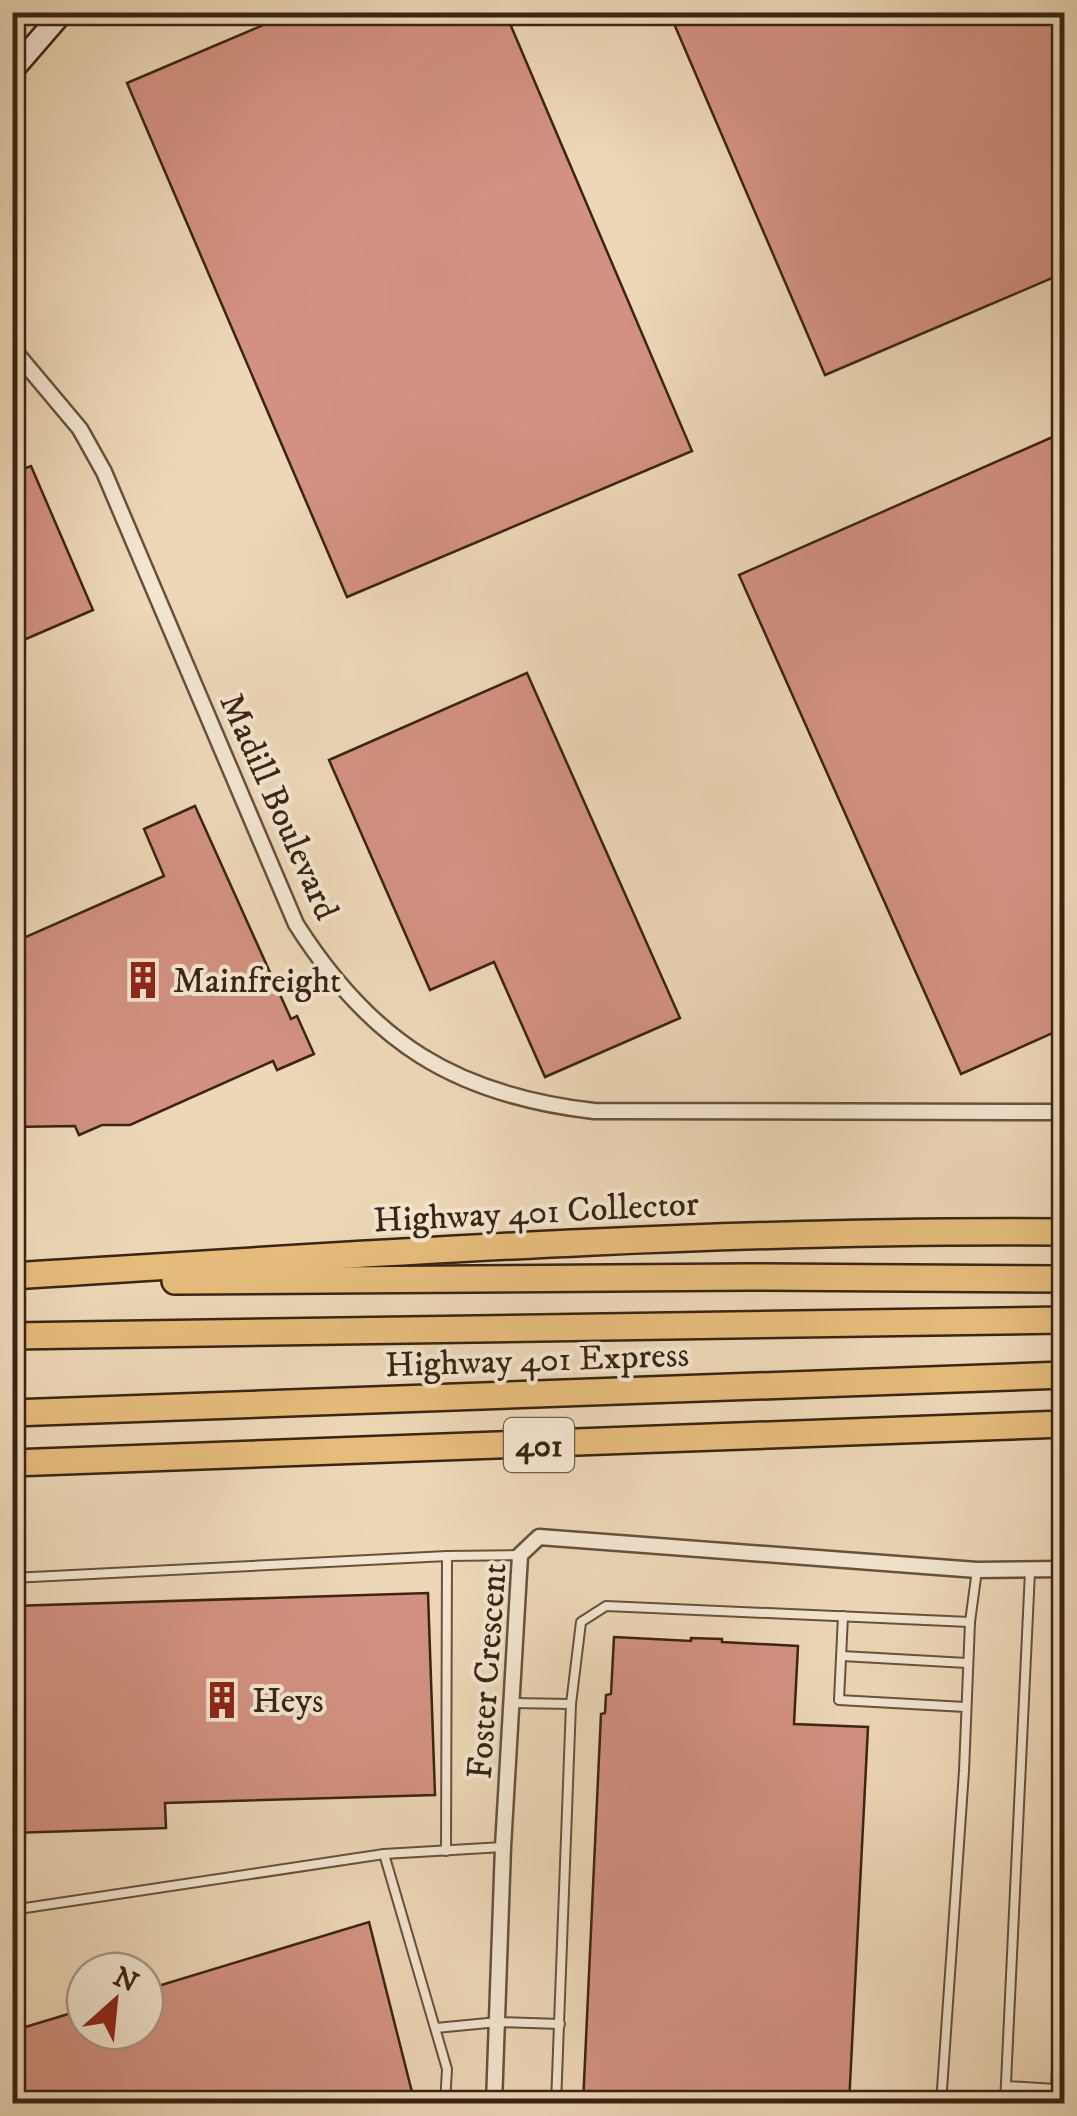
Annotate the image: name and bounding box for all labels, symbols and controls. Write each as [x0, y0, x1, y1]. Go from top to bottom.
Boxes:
street label: Madill Boulevard [209, 687, 348, 927]
building icon: Mainfreight [122, 959, 164, 1001]
place label: Mainfreight [173, 960, 341, 1004]
street label: Highway 401 Collector [372, 1183, 700, 1243]
street label: Highway 401 Express [384, 1334, 690, 1388]
road number: 401 [504, 1418, 574, 1472]
street label: Foster Crescent [459, 1562, 517, 1781]
building icon: Heys [201, 1679, 243, 1721]
place label: Heys [252, 1680, 324, 1724]
north arrow [65, 1951, 165, 2051]
text: N [107, 1959, 144, 2001]

